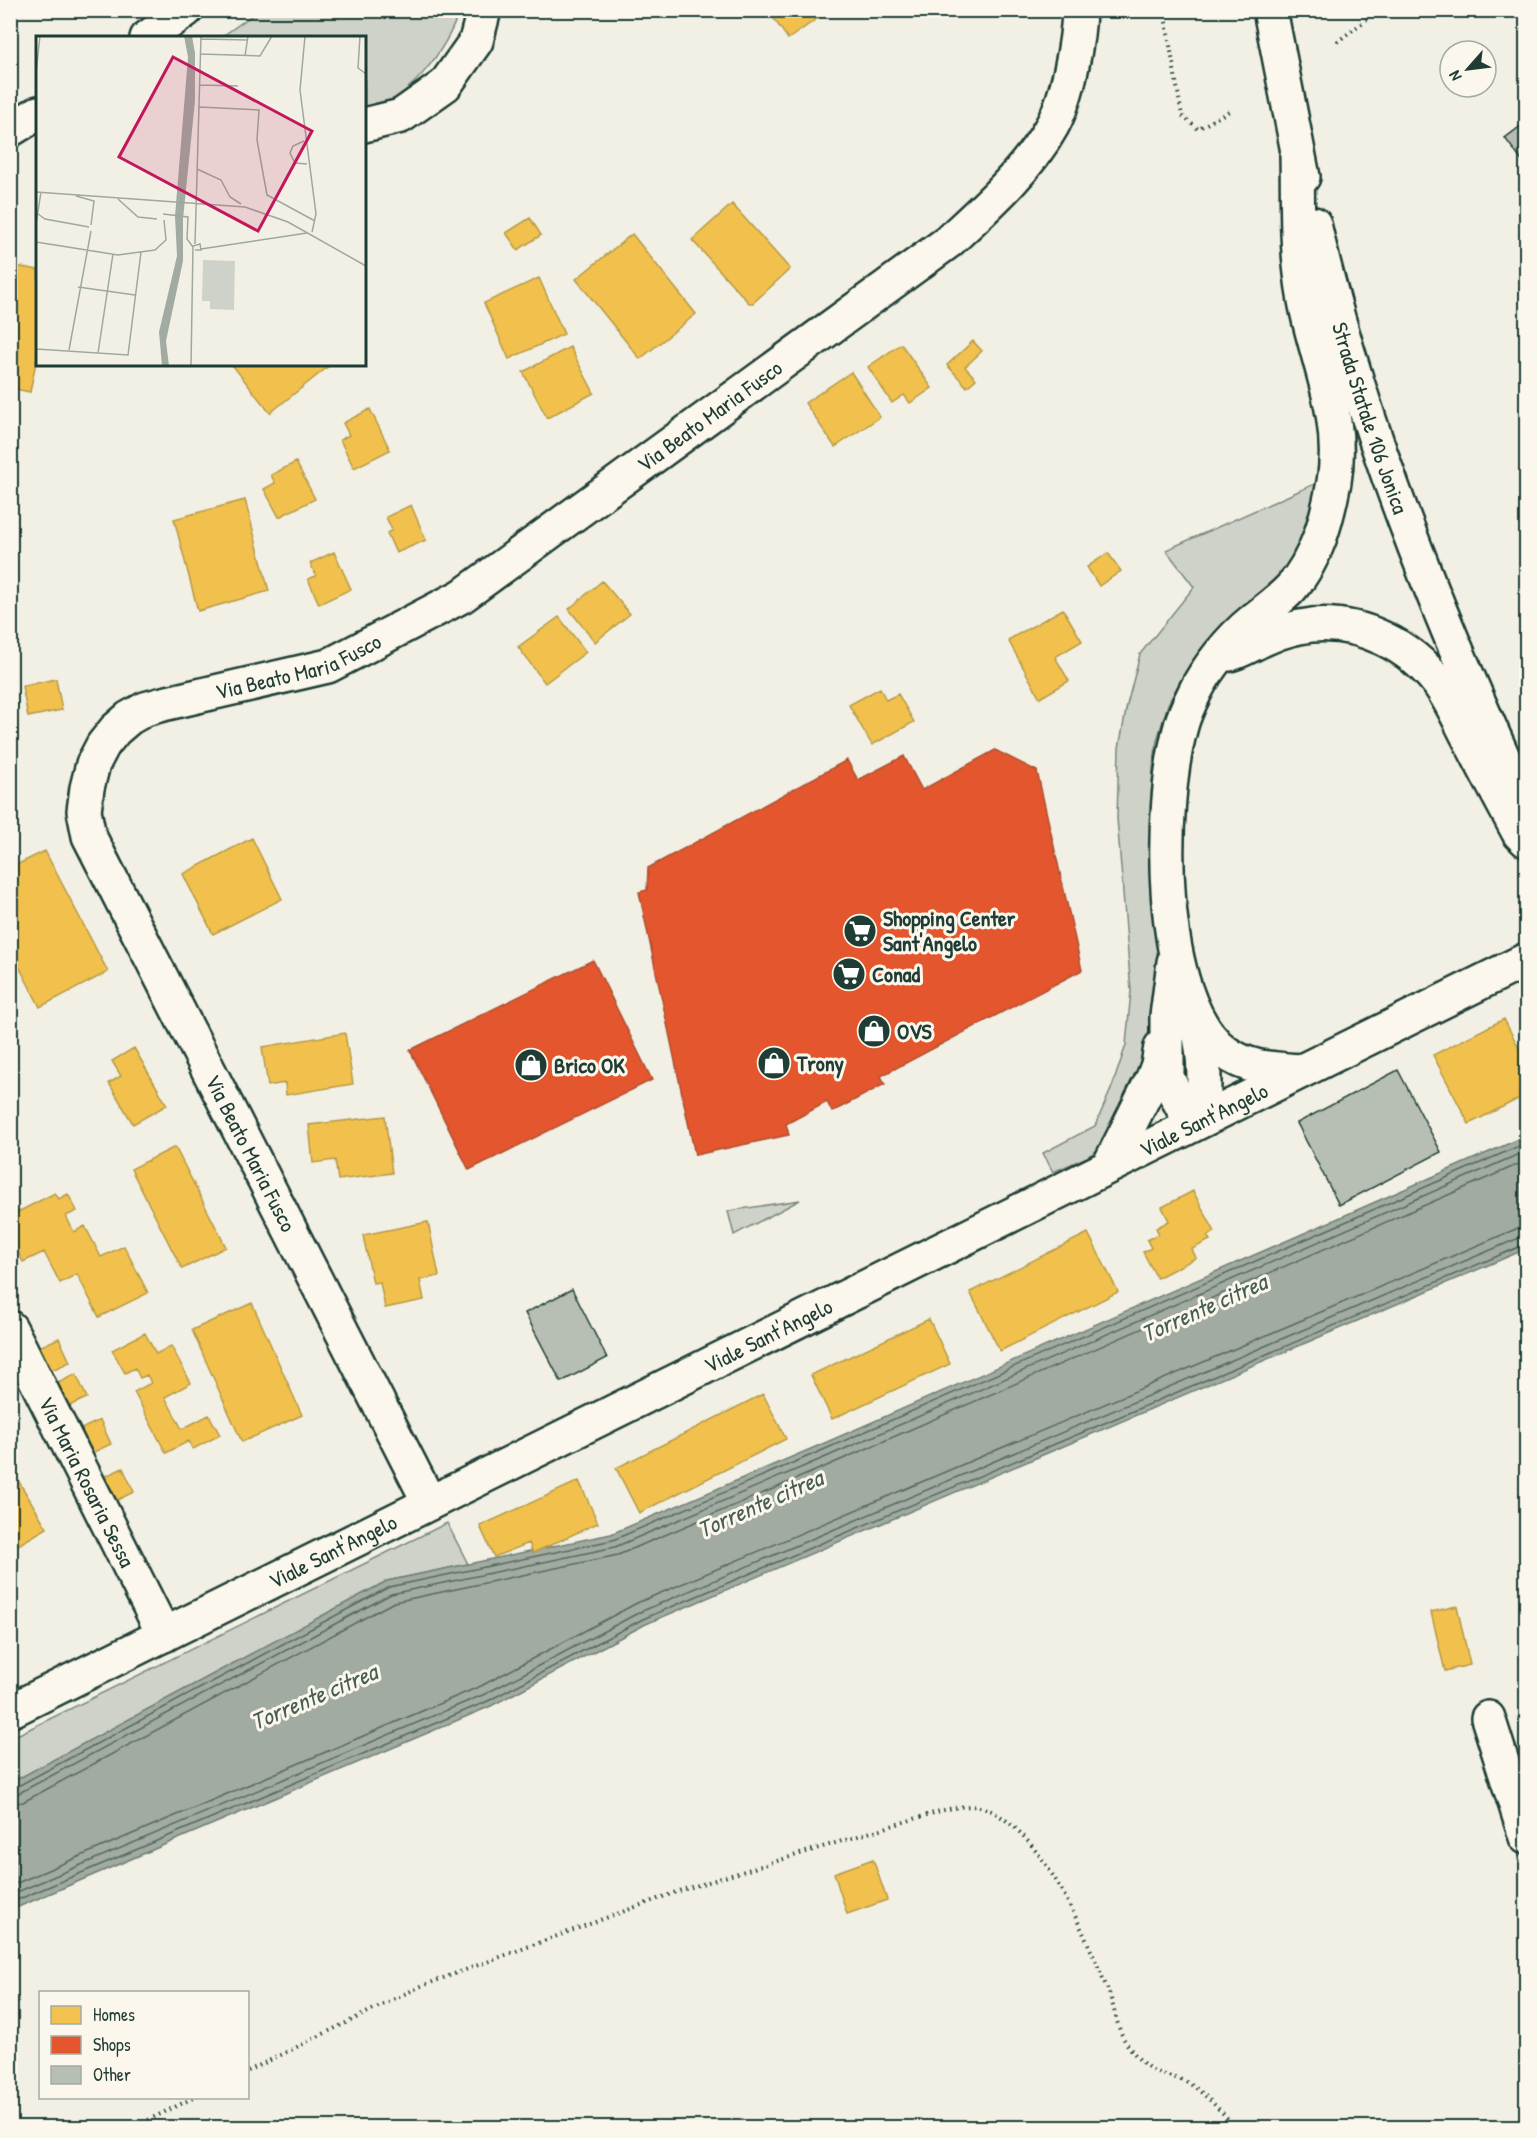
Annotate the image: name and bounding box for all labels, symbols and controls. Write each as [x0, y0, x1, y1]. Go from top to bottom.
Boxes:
inset map [36, 36, 366, 366]
north arrow [1438, 39, 1498, 99]
text: N [1443, 67, 1466, 85]
street label: Strada Statale 106 Jonica [1325, 319, 1416, 518]
street label: Via Beato Maria Fusco [631, 353, 788, 479]
street label: Via Beato Maria Fusco [212, 626, 386, 706]
place label: Shopping Center Sant'Angelo [883, 903, 1016, 959]
supermarket icon: Shopping Center Sant'Angelo [842, 913, 878, 949]
supermarket icon: Conad [831, 956, 867, 992]
place label: Conad [872, 959, 920, 989]
shop icon: OVS [856, 1013, 892, 1049]
place label: OVS [897, 1016, 933, 1046]
shop icon: Trony [756, 1045, 792, 1081]
shop icon: Brico OK [513, 1047, 549, 1083]
place label: Trony [796, 1048, 845, 1079]
place label: Brico OK [554, 1050, 625, 1080]
street label: Via Beato Maria Fusco [198, 1069, 304, 1237]
street label: Viale Sant'Angelo [1134, 1075, 1273, 1164]
water label: Torrente citrea [1136, 1264, 1274, 1349]
street label: Viale Sant'Angelo [699, 1291, 837, 1380]
street label: Via Maria Rosaria Sessa [32, 1391, 143, 1573]
water label: Torrente citrea [692, 1460, 830, 1545]
street label: Viale Sant'Angelo [263, 1507, 402, 1596]
water label: Torrente citrea [246, 1654, 384, 1737]
legend [39, 1991, 249, 2099]
text: Homes [93, 2002, 135, 2027]
text: Shops [93, 2032, 131, 2057]
text: Other [93, 2062, 131, 2087]

